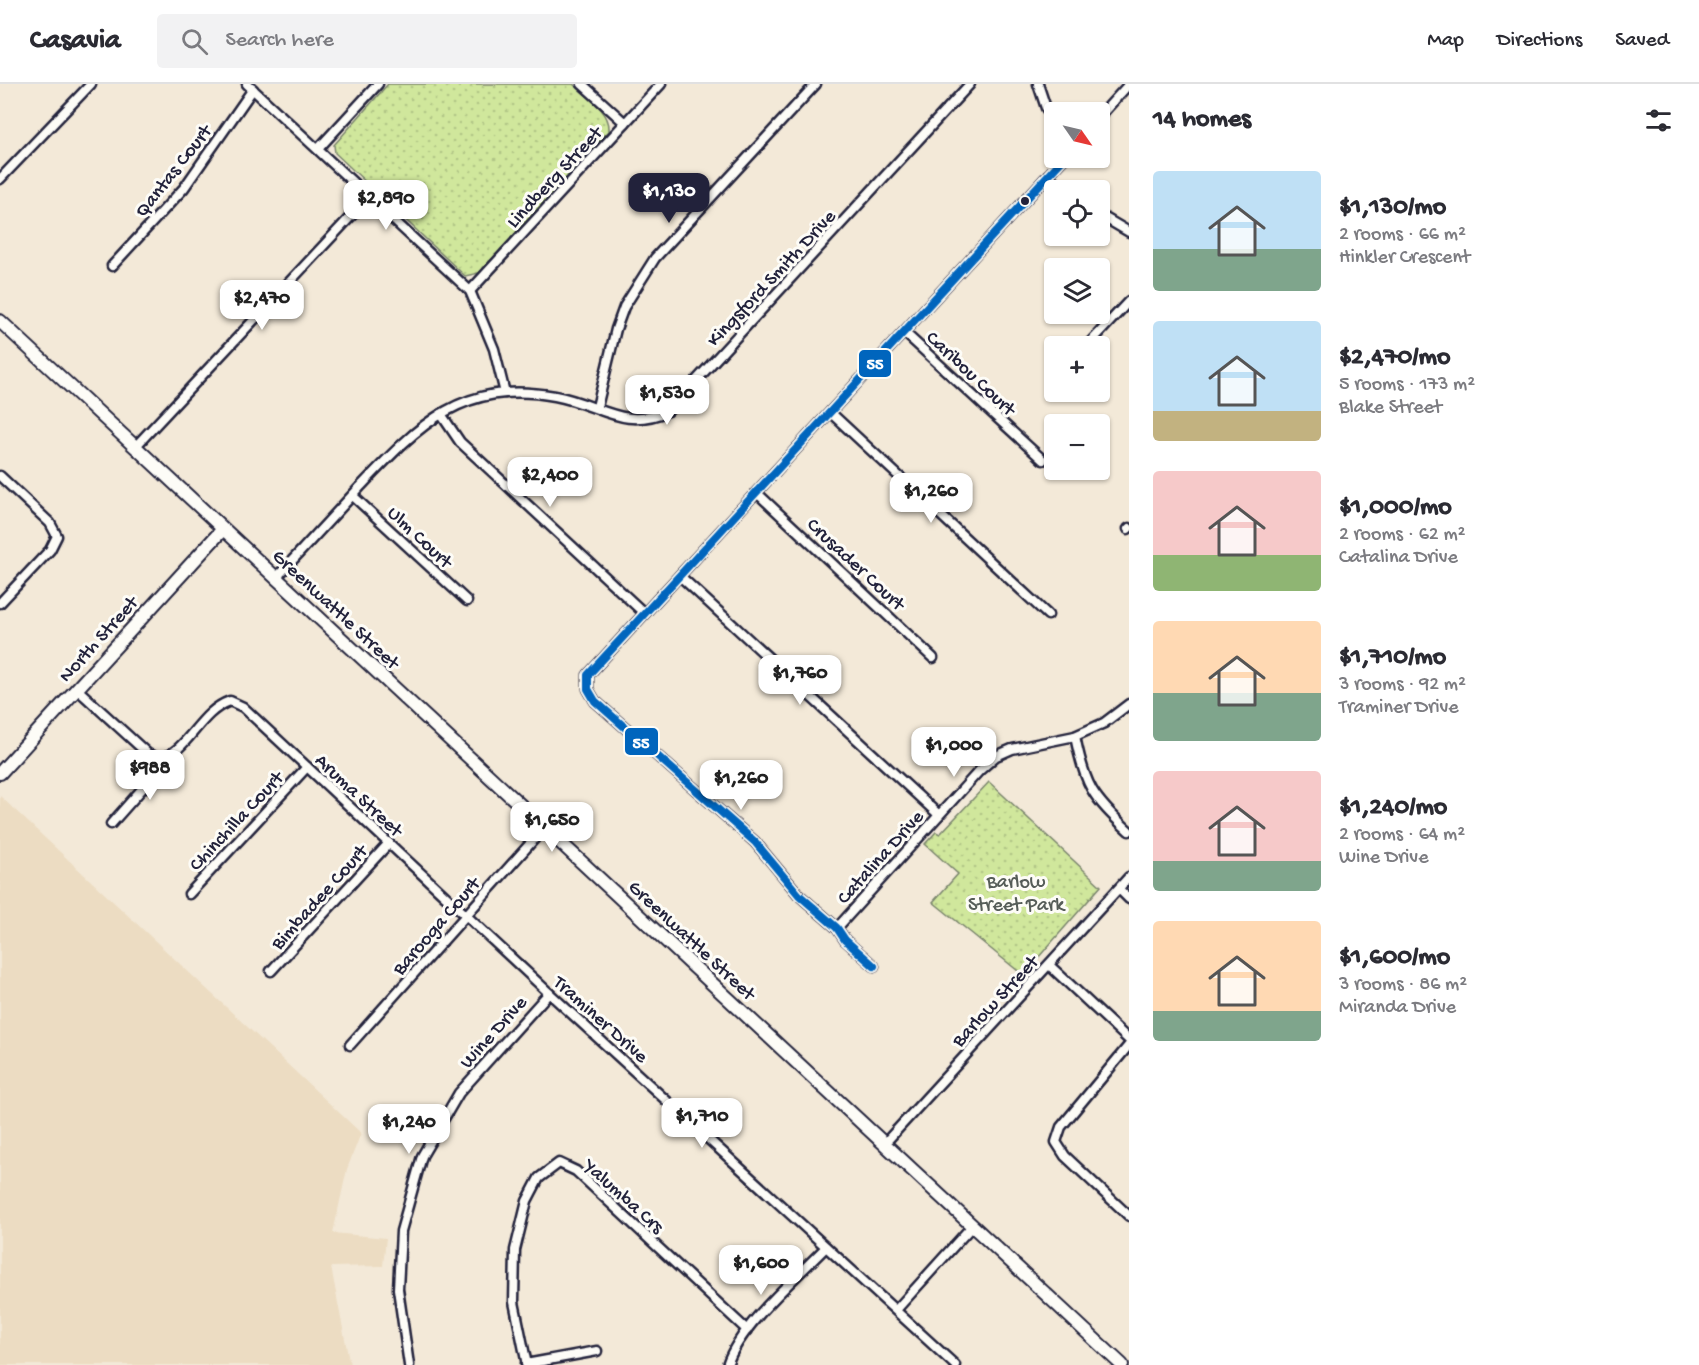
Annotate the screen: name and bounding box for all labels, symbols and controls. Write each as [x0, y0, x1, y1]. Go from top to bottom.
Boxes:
search box [157, 14, 577, 68]
text: Casavia [30, 25, 121, 58]
icon: search [178, 25, 211, 58]
text: Search here [226, 28, 334, 54]
text: Map [1427, 29, 1464, 54]
text: Directions [1497, 29, 1582, 54]
text: Saved [1615, 29, 1669, 54]
north arrow [1044, 102, 1110, 168]
map controls [1044, 102, 1110, 480]
icon: filters [1642, 104, 1675, 137]
text: 14 homes [1153, 105, 1251, 136]
street label: Qantas Court [131, 120, 219, 223]
street label: Lindberg Street [503, 122, 610, 234]
pin: $1,130 [620, 173, 718, 224]
pin: $2,890 [337, 180, 435, 231]
button: locate [1044, 180, 1110, 246]
text: $1,130 [642, 181, 696, 204]
text: $2,890 [357, 188, 415, 211]
text: $1,130/mo [1339, 193, 1446, 224]
unlabelled marker [1019, 195, 1031, 207]
icon: home [1201, 195, 1273, 267]
street label: Kingsford Smith Drive [703, 206, 842, 353]
text: 2 rooms · 66 m² [1339, 224, 1466, 247]
text: Hinkler Crescent [1339, 247, 1470, 270]
button: layers [1044, 258, 1110, 324]
pin: $2,470 [213, 280, 311, 331]
text: $2,470 [234, 288, 290, 311]
street label: Caribou Court [920, 327, 1021, 423]
button: + [1044, 336, 1110, 402]
text: $2,470/mo [1339, 343, 1450, 374]
icon: home [1201, 345, 1273, 417]
line badge: 55 [858, 349, 892, 378]
text: 55 [867, 357, 884, 376]
text: 5 rooms · 173 m² [1339, 374, 1475, 397]
pin: $1,530 [618, 375, 716, 426]
text: $1,530 [639, 383, 695, 406]
text: Blake Street [1339, 397, 1442, 420]
button: − [1044, 414, 1110, 480]
pin: $2,400 [501, 457, 599, 508]
text: $2,400 [521, 465, 579, 488]
pin: $1,260 [882, 473, 980, 524]
text: $1,260 [904, 481, 958, 504]
text: $1,000/mo [1339, 493, 1452, 524]
icon: home [1201, 495, 1273, 567]
street label: Ulm Court [381, 503, 457, 576]
street label: Crusader Court [801, 514, 910, 618]
text: 2 rooms · 62 m² [1339, 524, 1466, 547]
street label: Greenwattle Street [266, 546, 404, 677]
text: Catalina Drive [1339, 547, 1458, 570]
street label: North Street [55, 591, 145, 688]
text: $1,710/mo [1339, 643, 1446, 674]
icon: home [1201, 645, 1273, 717]
pin: $1,760 [751, 655, 849, 706]
text: $1,760 [772, 663, 828, 686]
text: 3 rooms · 92 m² [1339, 674, 1466, 697]
text: Traminer Drive [1339, 697, 1459, 720]
line badge: 55 [624, 727, 659, 756]
pin: $1,000 [905, 727, 1003, 778]
text: $1,000 [925, 735, 983, 758]
text: 55 [633, 736, 650, 755]
pin: $988 [114, 750, 186, 801]
street label: Aruma Street [309, 750, 408, 844]
text: $988 [130, 758, 170, 781]
pin: $1,260 [692, 760, 790, 811]
street label: Chinchilla Court [186, 766, 291, 877]
text: $1,260 [714, 768, 768, 791]
text: $1,240/mo [1339, 793, 1447, 824]
icon: home [1201, 795, 1273, 867]
pin: $1,650 [503, 802, 601, 853]
street label: Catalina Drive [833, 806, 930, 910]
text: $1,650 [524, 810, 580, 833]
text: 2 rooms · 64 m² [1339, 824, 1465, 847]
street label: Bimbadee Court [267, 840, 375, 956]
text: Wine Drive [1339, 847, 1429, 870]
street label: Barooga Court [388, 872, 488, 982]
park label: Barlow Street Park [968, 872, 1066, 918]
street label: Greenwattle Street [622, 877, 760, 1008]
text: $1,600/mo [1339, 943, 1450, 974]
icon: home [1201, 945, 1273, 1017]
street label: Barlow Street [948, 951, 1046, 1054]
street label: Traminer Drive [547, 971, 652, 1070]
text: 3 rooms · 86 m² [1339, 974, 1467, 997]
street label: Wine Drive [456, 992, 534, 1074]
text: Miranda Drive [1339, 997, 1456, 1020]
pin: $1,710 [653, 1098, 751, 1149]
pin: $1,240 [360, 1104, 458, 1155]
text: $1,710 [675, 1106, 729, 1129]
text: $1,240 [382, 1112, 436, 1135]
street label: Yalumba Crs [576, 1154, 668, 1240]
pin: $1,600 [712, 1245, 810, 1296]
text: $1,600 [733, 1253, 789, 1276]

